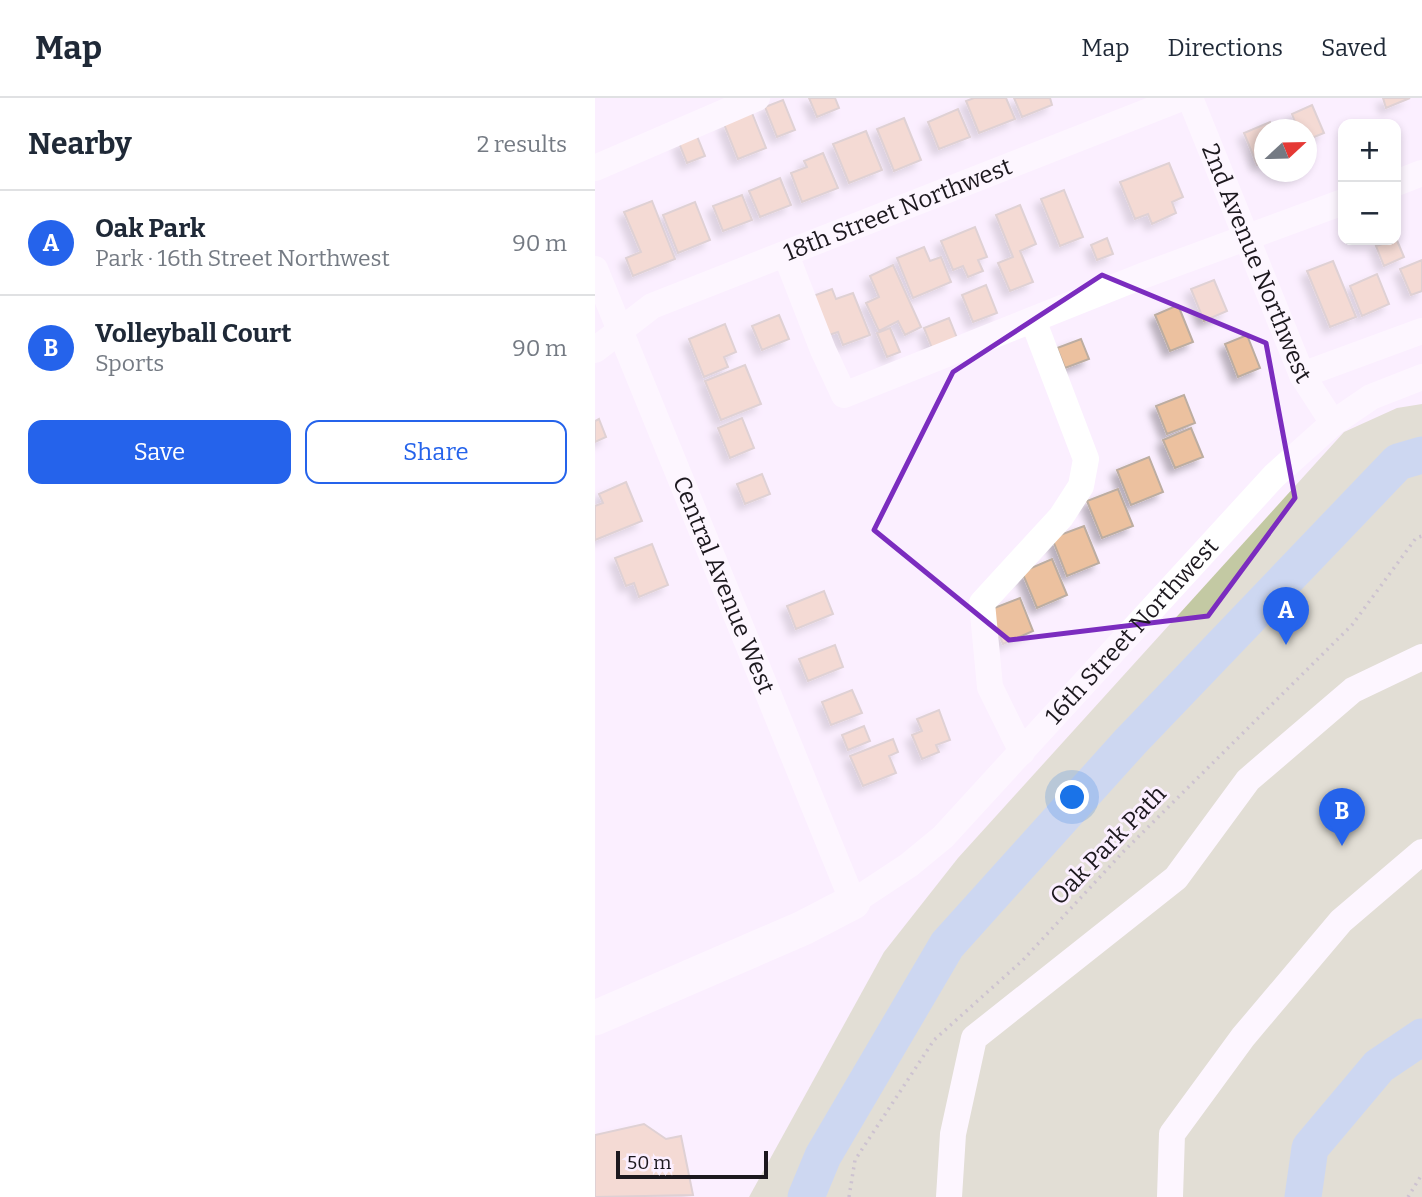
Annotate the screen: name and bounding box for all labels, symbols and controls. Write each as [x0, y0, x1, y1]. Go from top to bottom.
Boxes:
text: Map [35, 28, 102, 68]
text: Map [1081, 34, 1130, 62]
text: Directions [1168, 34, 1283, 62]
text: Saved [1321, 34, 1387, 62]
north arrow [1254, 119, 1317, 182]
map controls [1338, 119, 1401, 245]
button: + [1338, 119, 1401, 182]
text: Nearby [28, 126, 132, 162]
text: 2 results [477, 130, 567, 158]
street label: 2nd Avenue Northwest [1196, 140, 1317, 388]
street label: 18th Street Northwest [780, 152, 1016, 267]
button: − [1338, 182, 1401, 245]
text: Oak Park [95, 213, 205, 244]
text: A [43, 229, 59, 257]
text: 90 m [512, 229, 567, 257]
text: Park · 16th Street Northwest [95, 244, 390, 272]
text: Volleyball Court [95, 318, 292, 349]
text: B [44, 334, 58, 362]
text: 90 m [512, 334, 567, 362]
text: Sports [95, 349, 164, 377]
button: Save [28, 420, 291, 484]
button: Share [305, 420, 567, 484]
street label: Central Avenue West [667, 472, 781, 698]
street label: 16th Street Northwest [1039, 532, 1224, 730]
pin: A [1263, 587, 1309, 645]
street label: Oak Park Path [1044, 780, 1172, 910]
your location [1055, 780, 1089, 814]
pin: B [1319, 788, 1365, 846]
scale bar [616, 1148, 768, 1180]
text: 50 m [627, 1151, 671, 1174]

